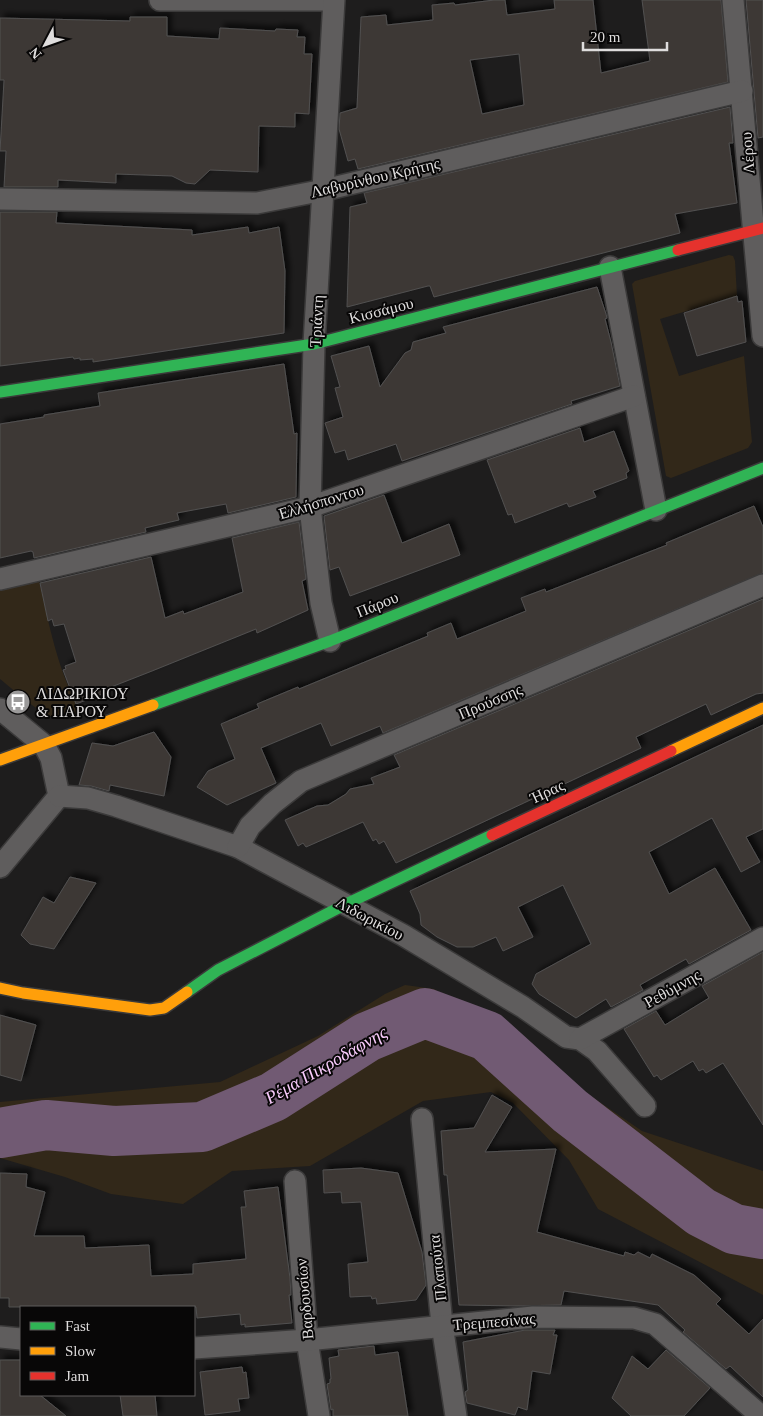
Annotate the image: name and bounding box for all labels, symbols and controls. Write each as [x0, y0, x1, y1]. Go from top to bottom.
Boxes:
north arrow [20, 20, 70, 70]
scale bar [583, 20, 667, 52]
text: 20 m [590, 29, 621, 45]
text: N [27, 44, 45, 62]
street label: Λέρου [738, 131, 758, 175]
street label: Λαβυρίνθου Κρήτης [309, 154, 442, 202]
street label: Τριάντη [307, 294, 327, 348]
street label: Κισσάμου [347, 294, 416, 328]
street label: Ελλήσποντου [277, 480, 366, 523]
street label: Πάρου [354, 588, 401, 621]
street label: Προύσσης [456, 680, 526, 723]
place label: ΛΙΔΩΡΙΚΙΟΥ & ΠΑΡΟΥ [36, 685, 129, 720]
bus stop icon: ΛΙΔΩΡΙΚΙΟΥ & ΠΑΡΟΥ [5, 689, 31, 715]
street label: Ήρας [527, 776, 568, 808]
street label: Λιδωρικίου [332, 893, 407, 944]
street label: Ρεθύμνης [641, 966, 704, 1012]
water label: Ρέμα Πικροδάφνης [261, 1022, 391, 1109]
street label: Πλαπούτα [426, 1233, 449, 1302]
street label: Βαρδουσίων [292, 1258, 318, 1340]
legend [20, 1306, 195, 1396]
street label: Τρεμπεσίνας [452, 1309, 537, 1335]
text: Fast [65, 1318, 91, 1334]
text: Slow [65, 1343, 96, 1359]
text: Jam [65, 1368, 89, 1384]

